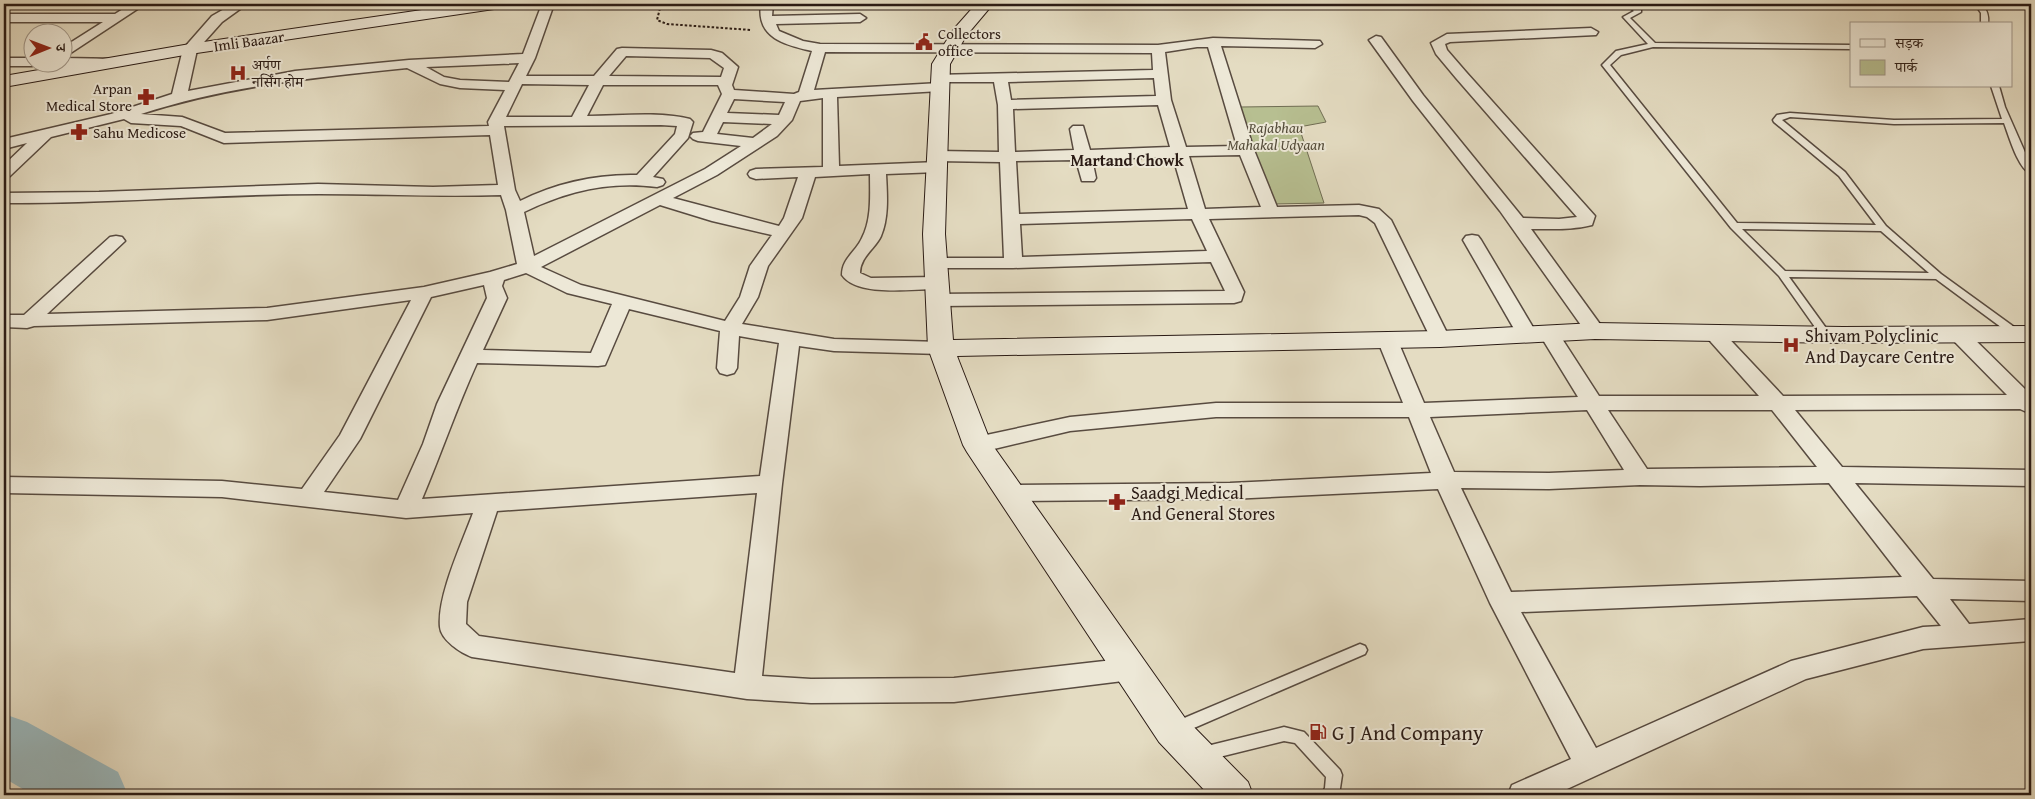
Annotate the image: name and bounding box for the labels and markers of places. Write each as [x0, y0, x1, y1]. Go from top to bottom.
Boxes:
place label: Collectors office [938, 23, 1001, 61]
public building icon: Collectors office [914, 32, 934, 52]
place label: अर्पण नर्सिंग होम [251, 54, 304, 92]
hospital icon: अर्पण नर्सिंग होम [228, 63, 248, 83]
place label: Arpan Medical Store [46, 78, 133, 116]
pharmacy icon: Arpan Medical Store [136, 87, 156, 107]
pharmacy icon: Sahu Medicose [69, 122, 89, 142]
place label: Sahu Medicose [93, 122, 186, 143]
place label: Shivam Polyclinic And Daycare Centre [1805, 322, 1954, 370]
hospital icon: Shivam Polyclinic And Daycare Centre [1781, 335, 1801, 355]
place label: Saadgi Medical And General Stores [1131, 479, 1275, 527]
pharmacy icon: Saadgi Medical And General Stores [1107, 492, 1127, 512]
place label: G J And Company [1332, 717, 1484, 748]
fuel station icon: G J And Company [1308, 722, 1328, 742]

